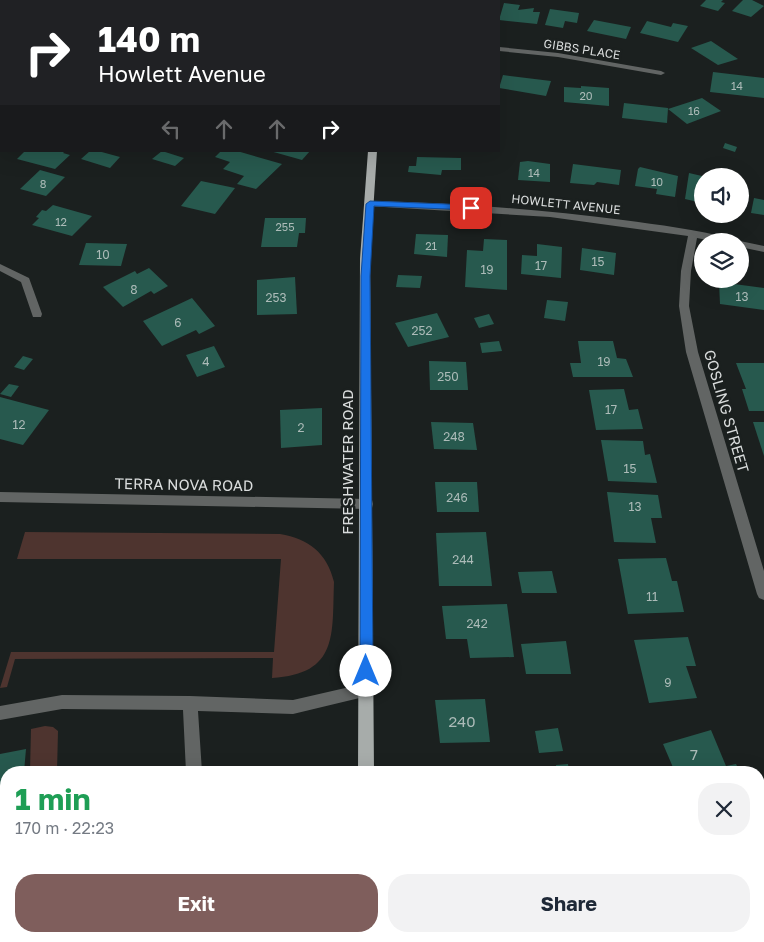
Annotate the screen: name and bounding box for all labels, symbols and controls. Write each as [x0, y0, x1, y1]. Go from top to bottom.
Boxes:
text: 140 m [98, 18, 200, 60]
icon: right [15, 20, 80, 85]
street label: GIBBS PLACE [543, 36, 621, 62]
text: Howlett Avenue [98, 60, 266, 87]
house number: 14 [731, 79, 743, 92]
house number: 20 [579, 89, 593, 102]
house number: 16 [688, 104, 700, 117]
icon: left [157, 115, 185, 143]
icon: ahead [210, 115, 238, 143]
icon: ahead [263, 115, 291, 143]
icon: right [316, 115, 344, 143]
house number: 14 [528, 166, 540, 179]
map controls [694, 168, 749, 288]
button: sound [694, 168, 749, 223]
house number: 10 [651, 175, 663, 188]
house number: 8 [40, 177, 47, 190]
pin [450, 187, 492, 229]
street label: HOWLETT AVENUE [511, 191, 621, 217]
icon: arrive [457, 194, 485, 222]
house number: 12 [55, 215, 67, 228]
house number: 255 [275, 220, 295, 233]
button: layers [694, 233, 749, 288]
house number: 21 [425, 239, 437, 252]
house number: 10 [96, 247, 110, 262]
house number: 15 [592, 254, 604, 269]
house number: 17 [535, 258, 547, 273]
house number: 19 [480, 262, 494, 277]
house number: 8 [130, 282, 138, 297]
house number: 13 [736, 289, 748, 304]
house number: 253 [266, 290, 286, 305]
house number: 6 [174, 315, 182, 330]
house number: 252 [412, 323, 432, 338]
street label: GOSLING STREET [701, 347, 753, 475]
house number: 4 [202, 354, 210, 369]
house number: 19 [597, 354, 611, 369]
house number: 250 [437, 369, 459, 384]
street label: FRESHWATER ROAD [338, 389, 356, 535]
house number: 17 [605, 402, 617, 417]
house number: 12 [13, 417, 25, 432]
house number: 2 [298, 420, 305, 435]
house number: 248 [443, 429, 465, 444]
house number: 15 [624, 461, 636, 476]
street label: TERRA NOVA ROAD [114, 474, 254, 494]
house number: 246 [446, 490, 468, 505]
house number: 13 [629, 499, 641, 514]
house number: 244 [452, 552, 474, 567]
house number: 11 [646, 589, 658, 604]
house number: 242 [466, 616, 488, 631]
position arrow [339, 644, 391, 696]
house number: 9 [664, 675, 672, 690]
house number: 240 [448, 712, 476, 730]
house number: 7 [690, 745, 698, 763]
text: 1 min [15, 781, 91, 817]
button: close [698, 783, 750, 835]
text: 170 m · 22:23 [15, 818, 114, 838]
button: Exit [15, 874, 378, 932]
button: Share [388, 874, 750, 932]

